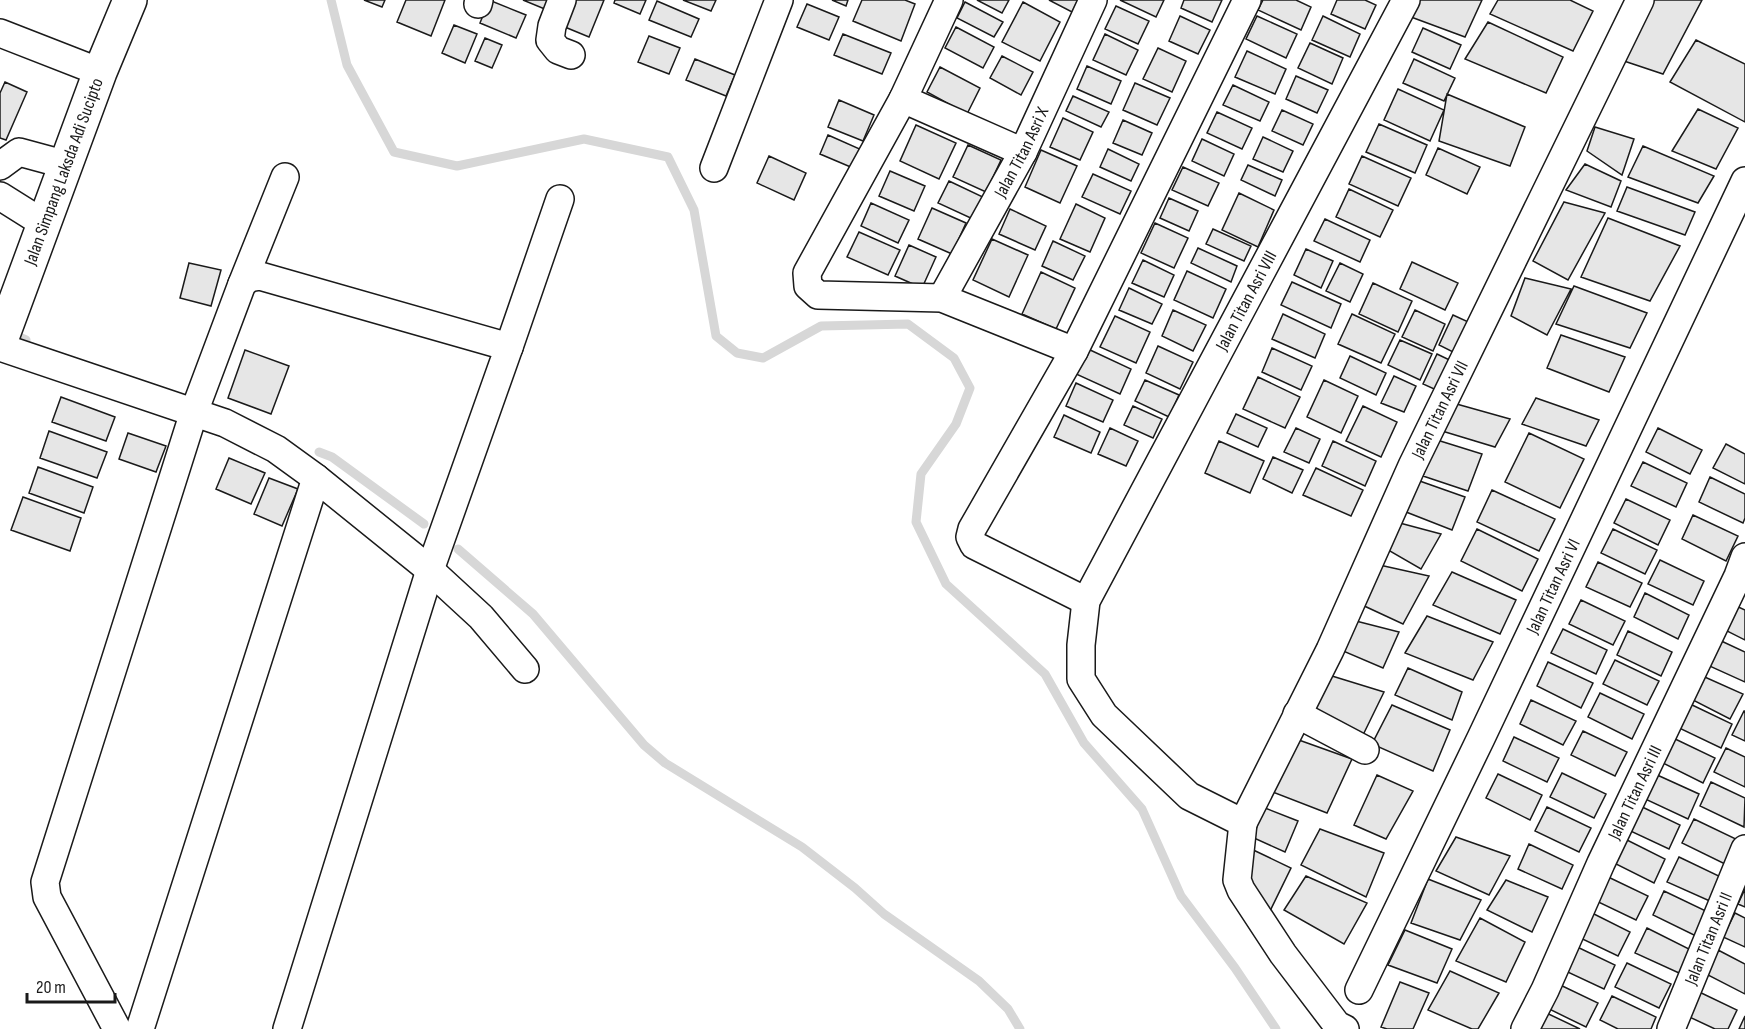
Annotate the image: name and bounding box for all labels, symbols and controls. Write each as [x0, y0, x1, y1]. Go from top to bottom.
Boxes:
street label: Jalan Simpang Laksda Adi Sucipto [19, 75, 107, 269]
street label: Jalan Titan Asri X [989, 103, 1053, 202]
street label: Jalan Titan Asri VIII [1210, 247, 1281, 355]
street label: Jalan Titan Asri VII [1406, 357, 1472, 463]
street label: Jalan Titan Asri VI [1521, 535, 1584, 638]
street label: Jalan Titan Asri III [1603, 742, 1666, 844]
street label: Jalan Titan Asri II [1680, 889, 1737, 989]
scale bar [27, 966, 116, 1004]
text: 20 m [36, 977, 66, 998]

